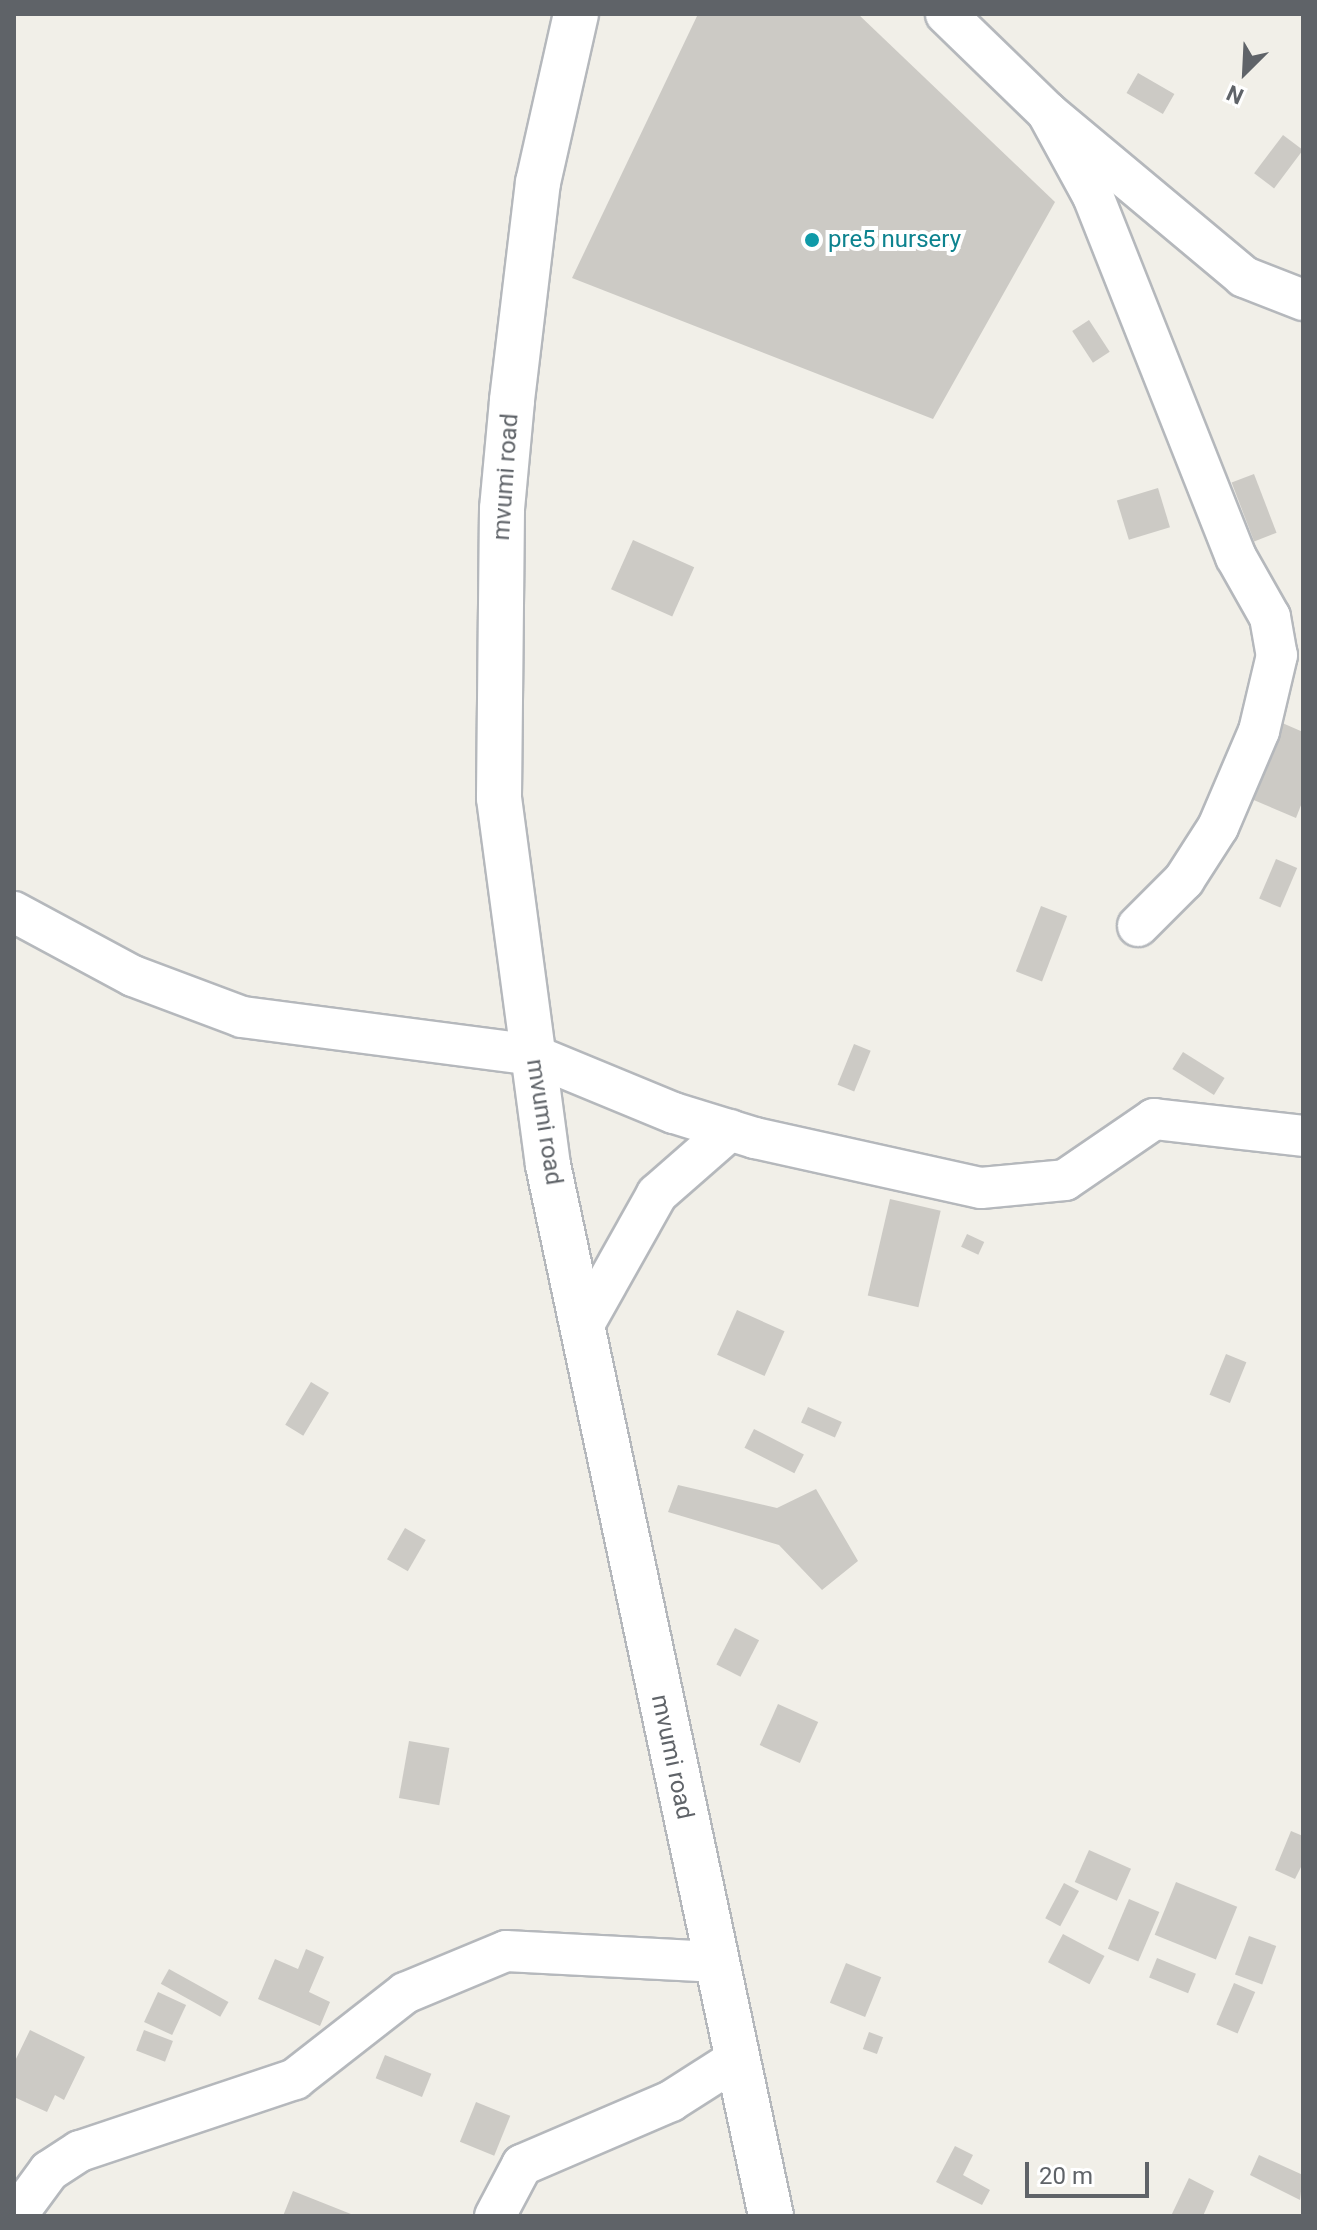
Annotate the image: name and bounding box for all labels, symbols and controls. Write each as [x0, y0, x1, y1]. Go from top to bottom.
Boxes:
north arrow [1205, 32, 1285, 112]
text: N [1223, 80, 1247, 109]
place label: pre5 nursery [828, 226, 961, 254]
marker: pre5 nursery [803, 231, 821, 249]
street label: mvumi road [487, 413, 525, 541]
street label: mvumi road [520, 1057, 568, 1187]
street label: mvumi road [645, 1692, 699, 1822]
scale bar [1029, 2146, 1153, 2196]
text: 20 m [1039, 2162, 1093, 2190]

